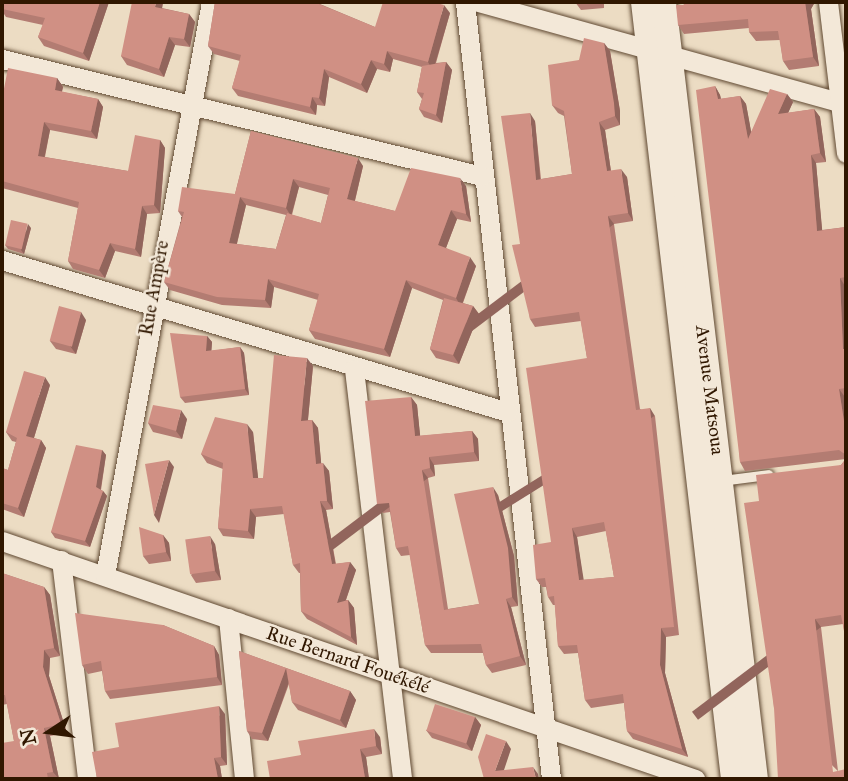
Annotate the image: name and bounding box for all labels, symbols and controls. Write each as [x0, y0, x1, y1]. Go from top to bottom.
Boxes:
street label: Rue Ampère [134, 239, 174, 337]
street label: Avenue Matsoua [691, 324, 729, 456]
street label: Rue Bernard Fouékélé [263, 621, 433, 699]
north arrow [14, 697, 84, 767]
text: N [15, 726, 41, 747]

